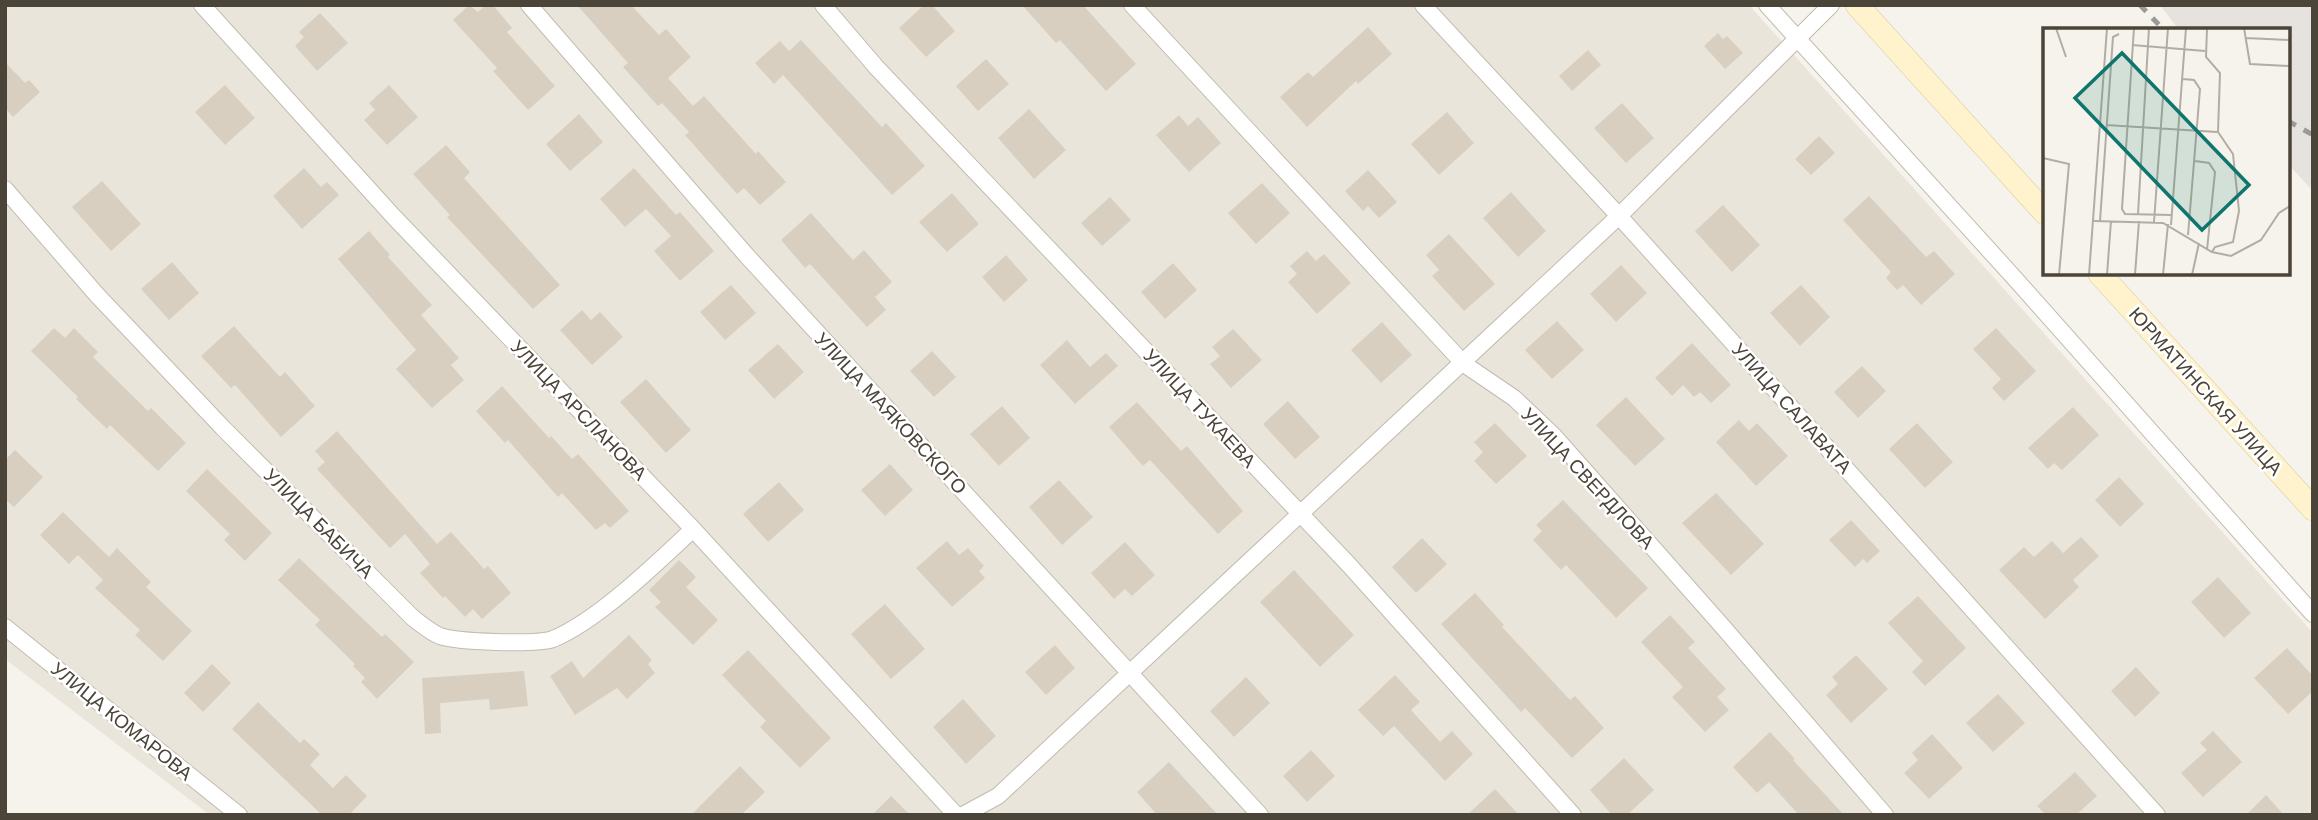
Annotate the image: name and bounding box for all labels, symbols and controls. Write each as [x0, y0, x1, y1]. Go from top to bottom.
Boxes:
inset map [2043, 28, 2290, 275]
street label: ЮРМАТИНСКАЯ УЛИЦА [2123, 302, 2288, 481]
street label: УЛИЦА МАЯКОВСКОГО [809, 327, 972, 500]
street label: УЛИЦА АРСЛАНОВА [505, 335, 652, 486]
street label: УЛИЦА САЛАВАТА [1726, 338, 1857, 479]
street label: УЛИЦА ТУКАЕВА [1138, 343, 1262, 473]
street label: УЛИЦА СВЕРДЛОВА [1516, 402, 1660, 555]
street label: УЛИЦА БАБИЧА [258, 463, 379, 584]
street label: УЛИЦА КОМАРОВА [46, 657, 198, 786]

